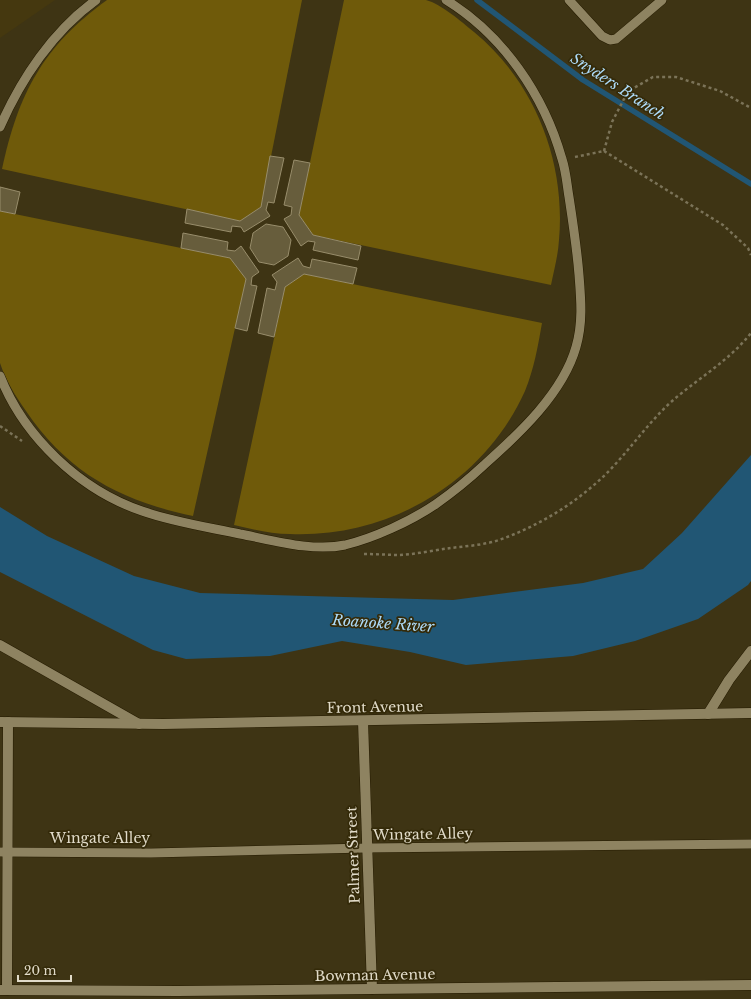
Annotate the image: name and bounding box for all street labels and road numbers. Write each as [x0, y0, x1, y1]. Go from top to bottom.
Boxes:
street label: Front Avenue [327, 697, 423, 717]
street label: Palmer Street [342, 805, 364, 904]
street label: Wingate Alley [372, 824, 473, 844]
street label: Wingate Alley [49, 829, 150, 847]
street label: Bowman Avenue [314, 965, 436, 985]

